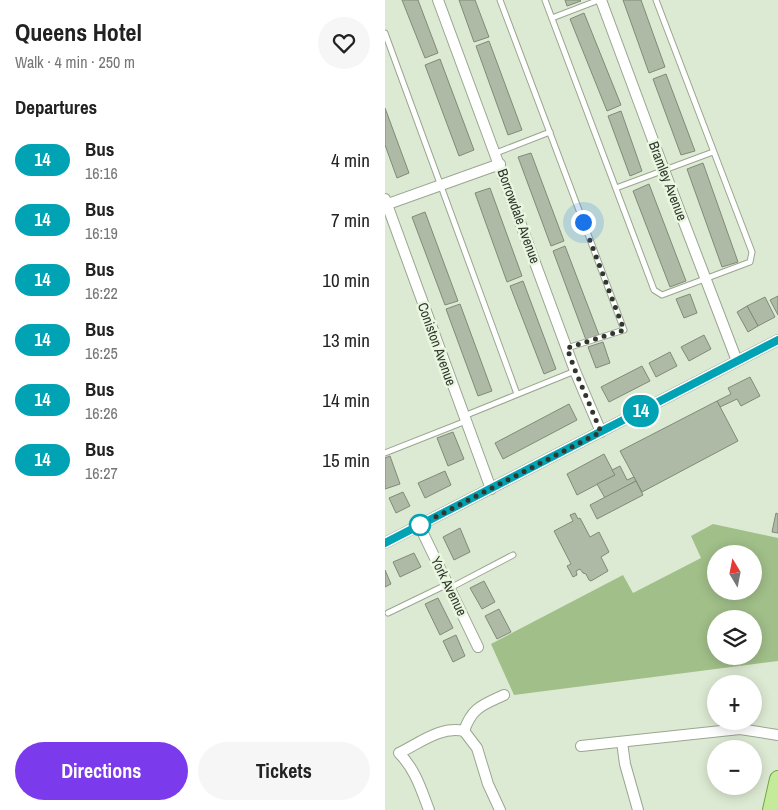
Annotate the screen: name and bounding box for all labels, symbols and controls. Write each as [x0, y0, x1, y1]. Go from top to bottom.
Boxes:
text: Queens Hotel [15, 16, 142, 48]
button: heart [318, 17, 370, 69]
text: Walk · 4 min · 250 m [15, 51, 135, 73]
text: Departures [15, 94, 97, 120]
text: Bus [85, 136, 114, 162]
street label: Bramley Avenue [645, 139, 691, 223]
text: 14 [34, 147, 51, 172]
text: 4 min [331, 147, 370, 173]
text: 16:16 [85, 162, 118, 184]
street label: Borrowdale Avenue [494, 166, 544, 266]
text: Bus [85, 196, 114, 222]
text: 14 [34, 207, 51, 232]
text: 7 min [331, 207, 370, 233]
your location [571, 210, 596, 235]
text: 16:19 [85, 222, 118, 244]
text: Bus [85, 256, 114, 282]
text: 14 [34, 267, 51, 292]
text: 10 min [322, 267, 370, 293]
text: 16:22 [85, 282, 118, 304]
street label: Coniston Avenue [414, 300, 460, 388]
text: Bus [85, 316, 114, 342]
text: 14 [34, 327, 51, 352]
text: 13 min [322, 327, 370, 353]
text: 16:25 [85, 342, 118, 364]
text: Bus [85, 376, 114, 402]
text: 14 [34, 387, 51, 412]
text: 14 min [322, 387, 370, 413]
line badge: 14 [619, 395, 663, 427]
text: 14 [633, 398, 649, 423]
text: 16:26 [85, 402, 118, 424]
text: Bus [85, 436, 114, 462]
text: 14 [34, 447, 51, 472]
text: 15 min [322, 447, 370, 473]
text: 16:27 [85, 462, 118, 484]
unlabelled marker [409, 514, 431, 536]
north arrow [707, 545, 763, 600]
map controls [707, 545, 762, 795]
street label: York Avenue [427, 553, 471, 619]
button: layers [707, 610, 762, 665]
button: + [707, 675, 762, 730]
button: − [707, 740, 762, 795]
button: Directions [15, 742, 188, 800]
button: Tickets [198, 742, 370, 800]

